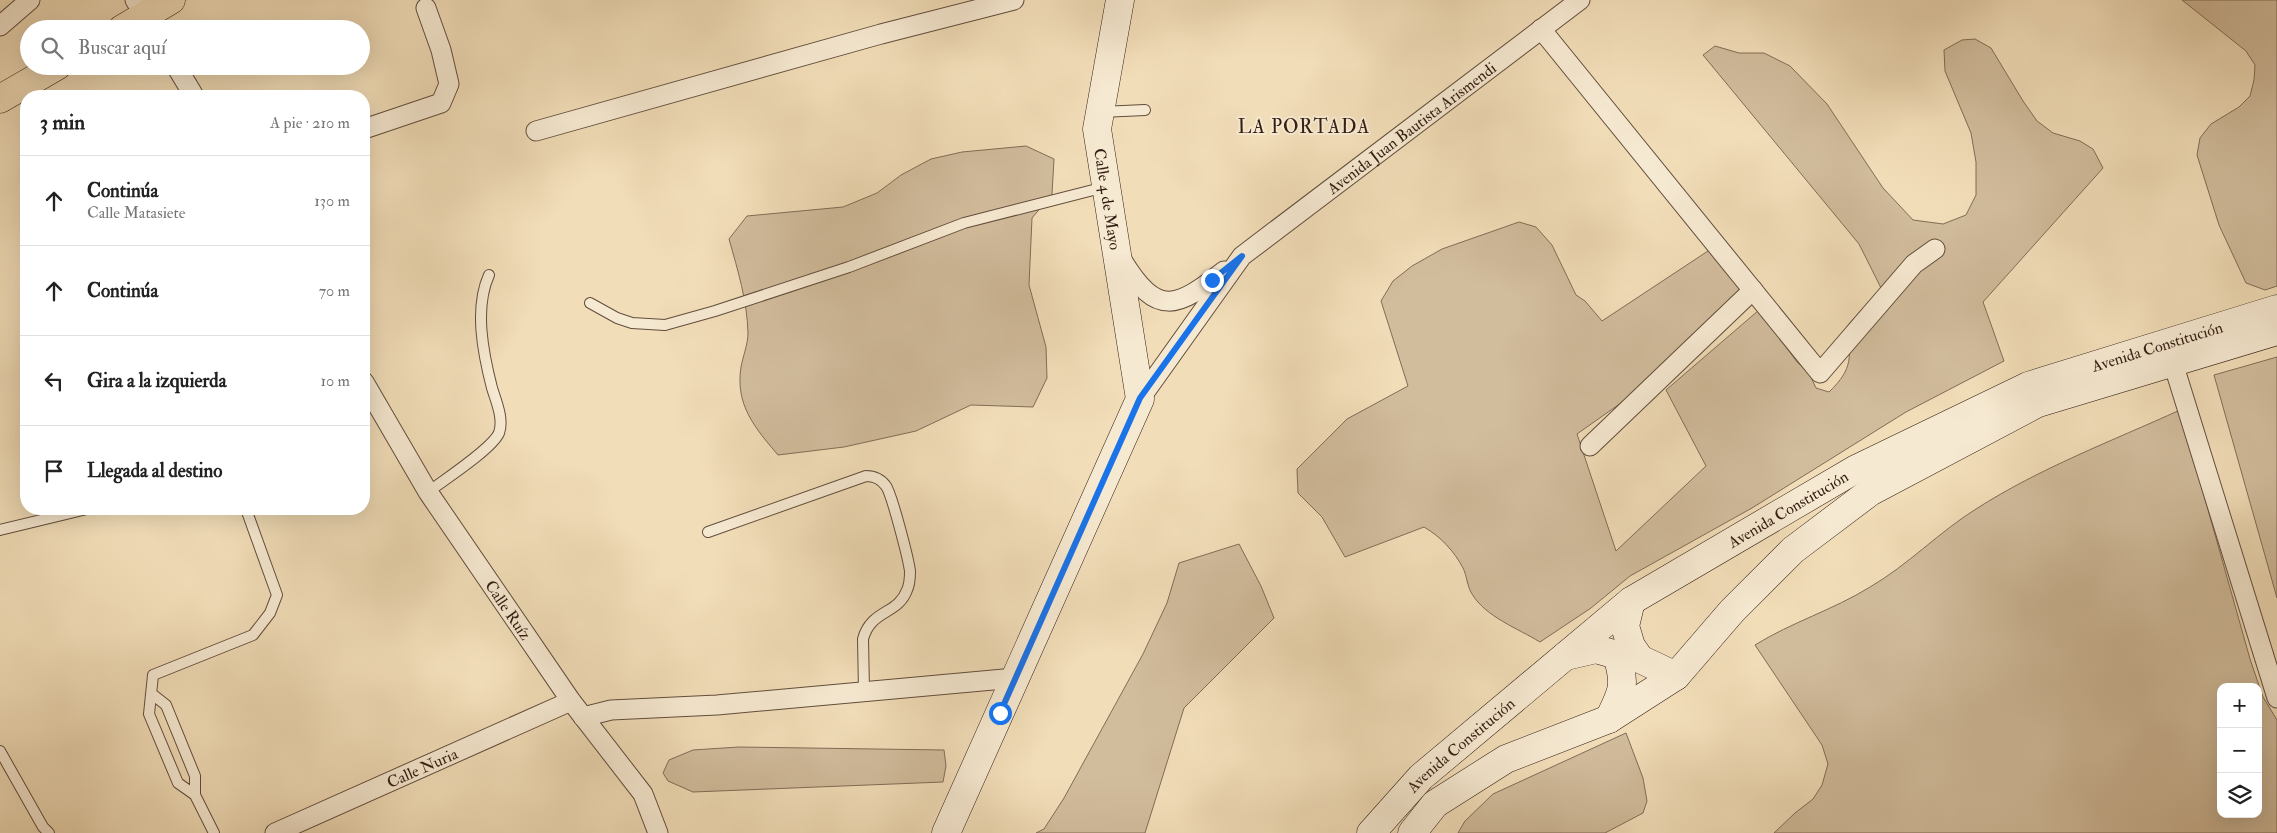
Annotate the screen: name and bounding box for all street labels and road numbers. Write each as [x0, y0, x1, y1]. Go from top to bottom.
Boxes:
street label: Avenida Juan Bautista Arismendi [1323, 58, 1500, 200]
street label: Calle 4 de Mayo [1089, 147, 1125, 252]
street label: Avenida Constitución [2088, 317, 2225, 377]
street label: Avenida Constitución [1724, 467, 1852, 553]
street label: Calle Ruíz [480, 577, 535, 644]
street label: Avenida Constitución [1402, 694, 1519, 798]
street label: Calle Nuria [384, 744, 461, 793]

